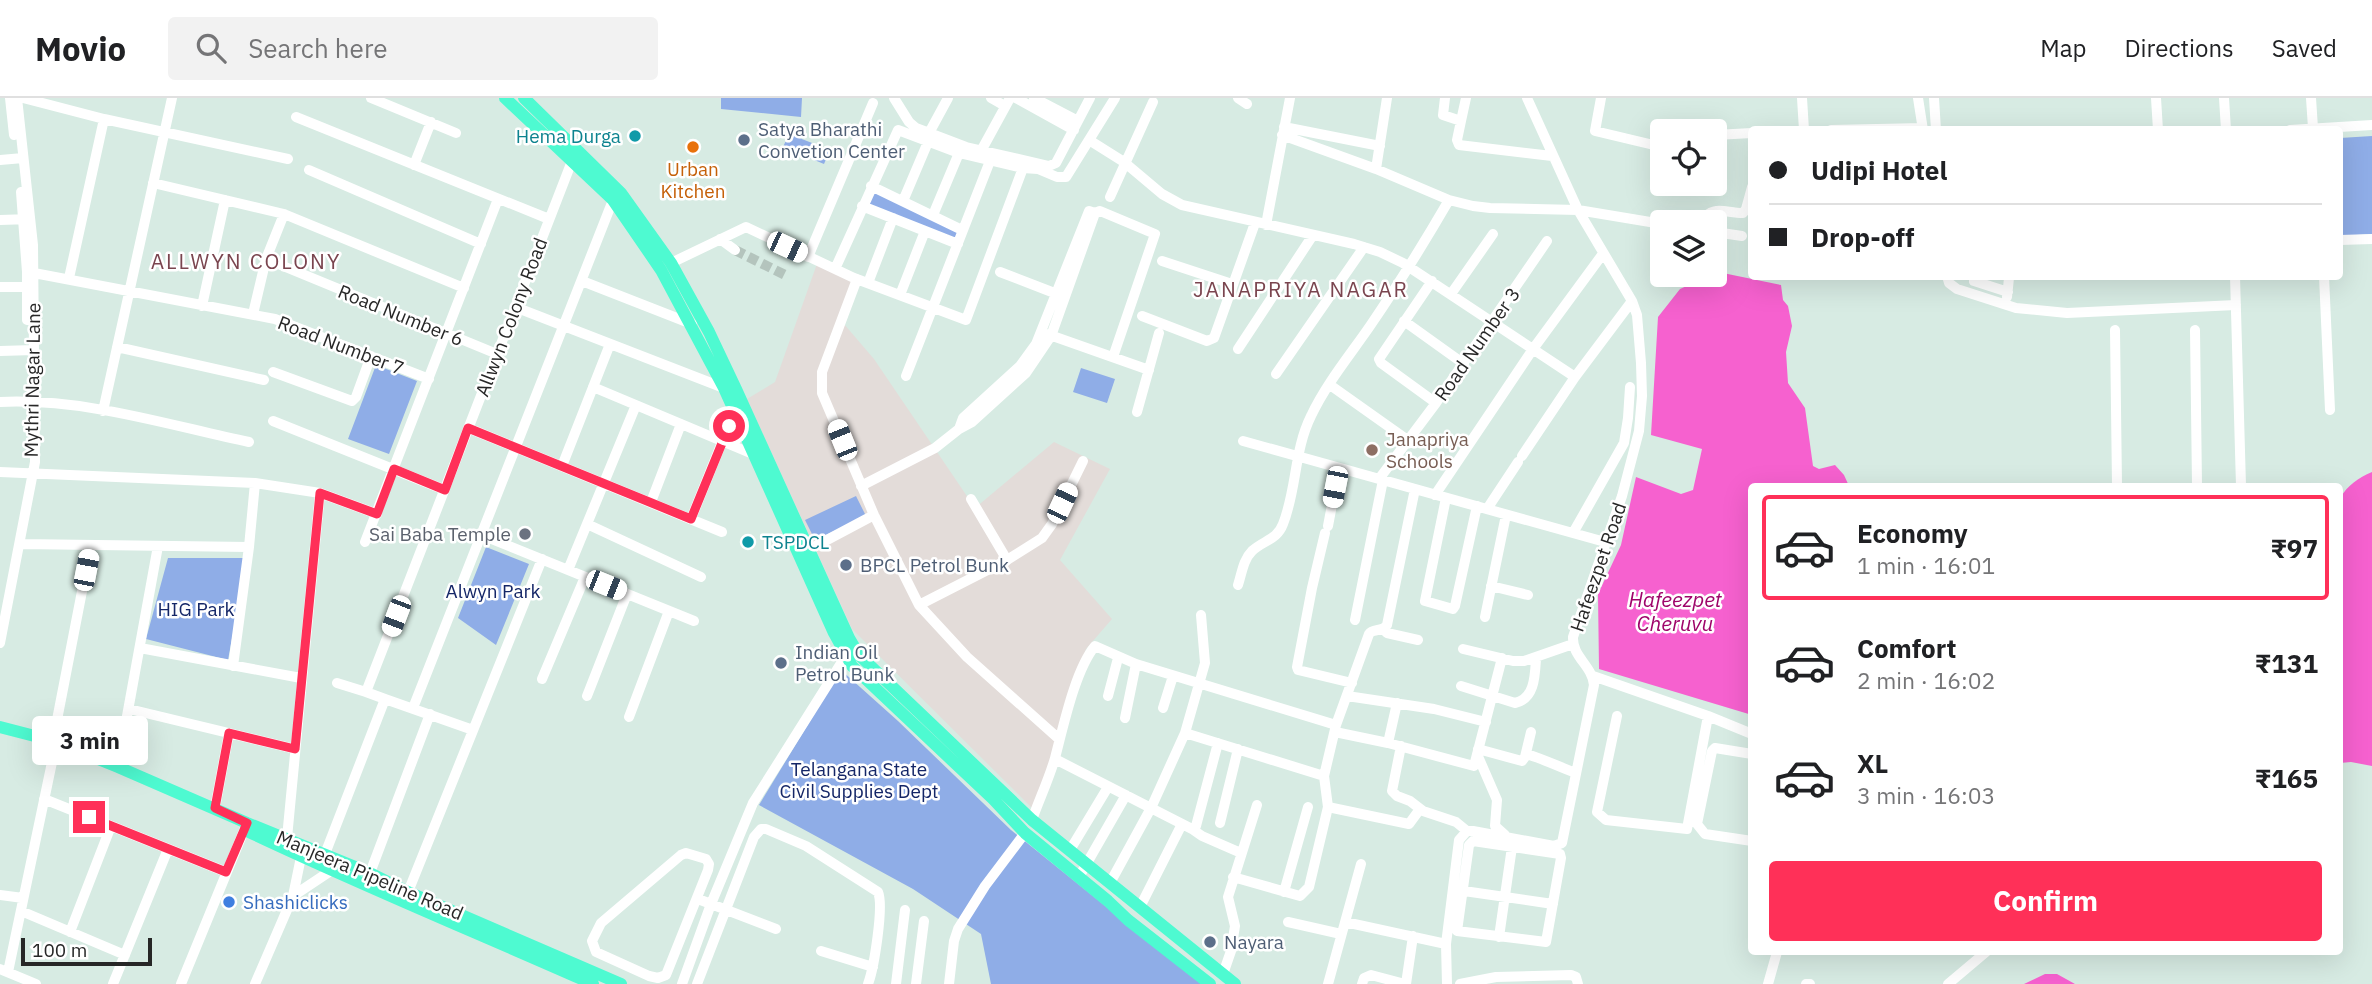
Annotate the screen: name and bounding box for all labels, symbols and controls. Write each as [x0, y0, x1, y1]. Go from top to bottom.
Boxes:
search box [168, 17, 658, 80]
text: Movio [35, 27, 126, 70]
icon: search [192, 29, 230, 67]
text: Search here [248, 31, 388, 65]
text: Map [2040, 32, 2086, 64]
text: Directions [2124, 32, 2234, 64]
text: Saved [2272, 32, 2337, 64]
place label: Satya Bharathi Convetion Center [758, 117, 905, 163]
map controls [1650, 119, 1727, 287]
button: locate [1650, 119, 1727, 196]
place label: Hema Durga [516, 124, 621, 148]
marker: Hema Durga [627, 128, 643, 144]
marker: Satya Bharathi Convetion Center [736, 132, 752, 148]
marker: Urban Kitchen [685, 139, 701, 155]
text: Udipi Hotel [1811, 153, 1947, 187]
place label: Urban Kitchen [661, 157, 725, 203]
button: layers [1650, 210, 1727, 287]
text: Drop-off [1811, 220, 1914, 254]
car [764, 229, 811, 265]
street label: Allwyn Colony Road [470, 234, 552, 400]
district label: ALLWYN COLONY [151, 247, 341, 275]
district label: JANAPRIYA NAGAR [1193, 275, 1409, 303]
street label: Road Number 6 [335, 279, 467, 351]
street label: Road Number 3 [1429, 283, 1525, 405]
street label: Mythri Nagar Lane [19, 302, 45, 458]
street label: Road Number 7 [274, 310, 408, 380]
route start [713, 410, 745, 442]
car [825, 417, 860, 463]
place label: Janapriya Schools [1386, 427, 1469, 473]
marker: Janapriya Schools [1364, 442, 1380, 458]
car [1321, 464, 1350, 510]
car [1044, 480, 1081, 526]
street label: Hafeezpet Road [1565, 499, 1631, 635]
icon: car [1773, 516, 1836, 579]
text: Economy [1857, 516, 1968, 550]
place label: Sai Baba Temple [369, 522, 511, 546]
marker: Sai Baba Temple [517, 526, 533, 542]
place label: TSPDCL [762, 530, 829, 554]
text: ₹97 [2270, 531, 2318, 565]
marker: TSPDCL [740, 534, 756, 550]
car [72, 547, 101, 593]
text: 1 min · 16:01 [1857, 550, 1995, 580]
place label: BPCL Petrol Bunk [860, 553, 1009, 577]
marker: BPCL Petrol Bunk [838, 557, 854, 573]
car [583, 567, 630, 603]
park label: Alwyn Park [445, 579, 541, 603]
water label: Hafeezpet Cheruvu [1628, 585, 1723, 637]
car [379, 593, 414, 639]
park label: HIG Park [157, 597, 235, 621]
icon: car [1773, 631, 1836, 694]
text: Comfort [1857, 631, 1956, 665]
place label: Indian Oil Petrol Bunk [795, 640, 894, 686]
text: ₹131 [2255, 646, 2318, 680]
marker: Indian Oil Petrol Bunk [773, 655, 789, 671]
text: 2 min · 16:02 [1857, 665, 1995, 695]
callout: 3 min [31, 716, 147, 764]
text: 3 min [60, 725, 120, 755]
icon: car [1773, 746, 1836, 809]
text: XL [1857, 746, 1888, 780]
park label: Telangana State Civil Supplies Dept [779, 757, 939, 803]
text: ₹165 [2255, 761, 2318, 795]
text: 3 min · 16:03 [1857, 780, 1995, 810]
route end [73, 801, 105, 833]
street label: Manjeera Pipeline Road [273, 825, 467, 925]
button: Confirm [1769, 861, 2322, 941]
place label: Shashiclicks [243, 890, 348, 914]
marker: Shashiclicks [221, 894, 237, 910]
place label: Nayara [1224, 930, 1284, 954]
marker: Nayara [1202, 934, 1218, 950]
scale bar [21, 935, 152, 967]
text: 100 m [32, 938, 87, 962]

